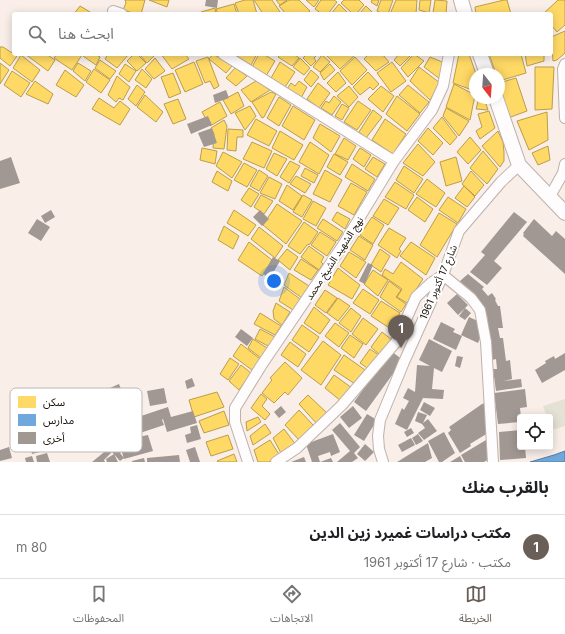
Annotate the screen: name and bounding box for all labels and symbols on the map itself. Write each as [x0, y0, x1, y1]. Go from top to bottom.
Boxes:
north arrow [469, 68, 505, 104]
street label: نهج الشهيد الشيخ محمد [303, 214, 367, 303]
street label: شارع 17 أكتوبر 1961 [417, 243, 461, 322]
your location [264, 271, 284, 291]
pin: 1 [388, 315, 414, 348]
legend [10, 388, 142, 452]
text: سكن [43, 395, 66, 409]
text: مدارس [43, 413, 74, 427]
text: أخرى [43, 431, 65, 445]

